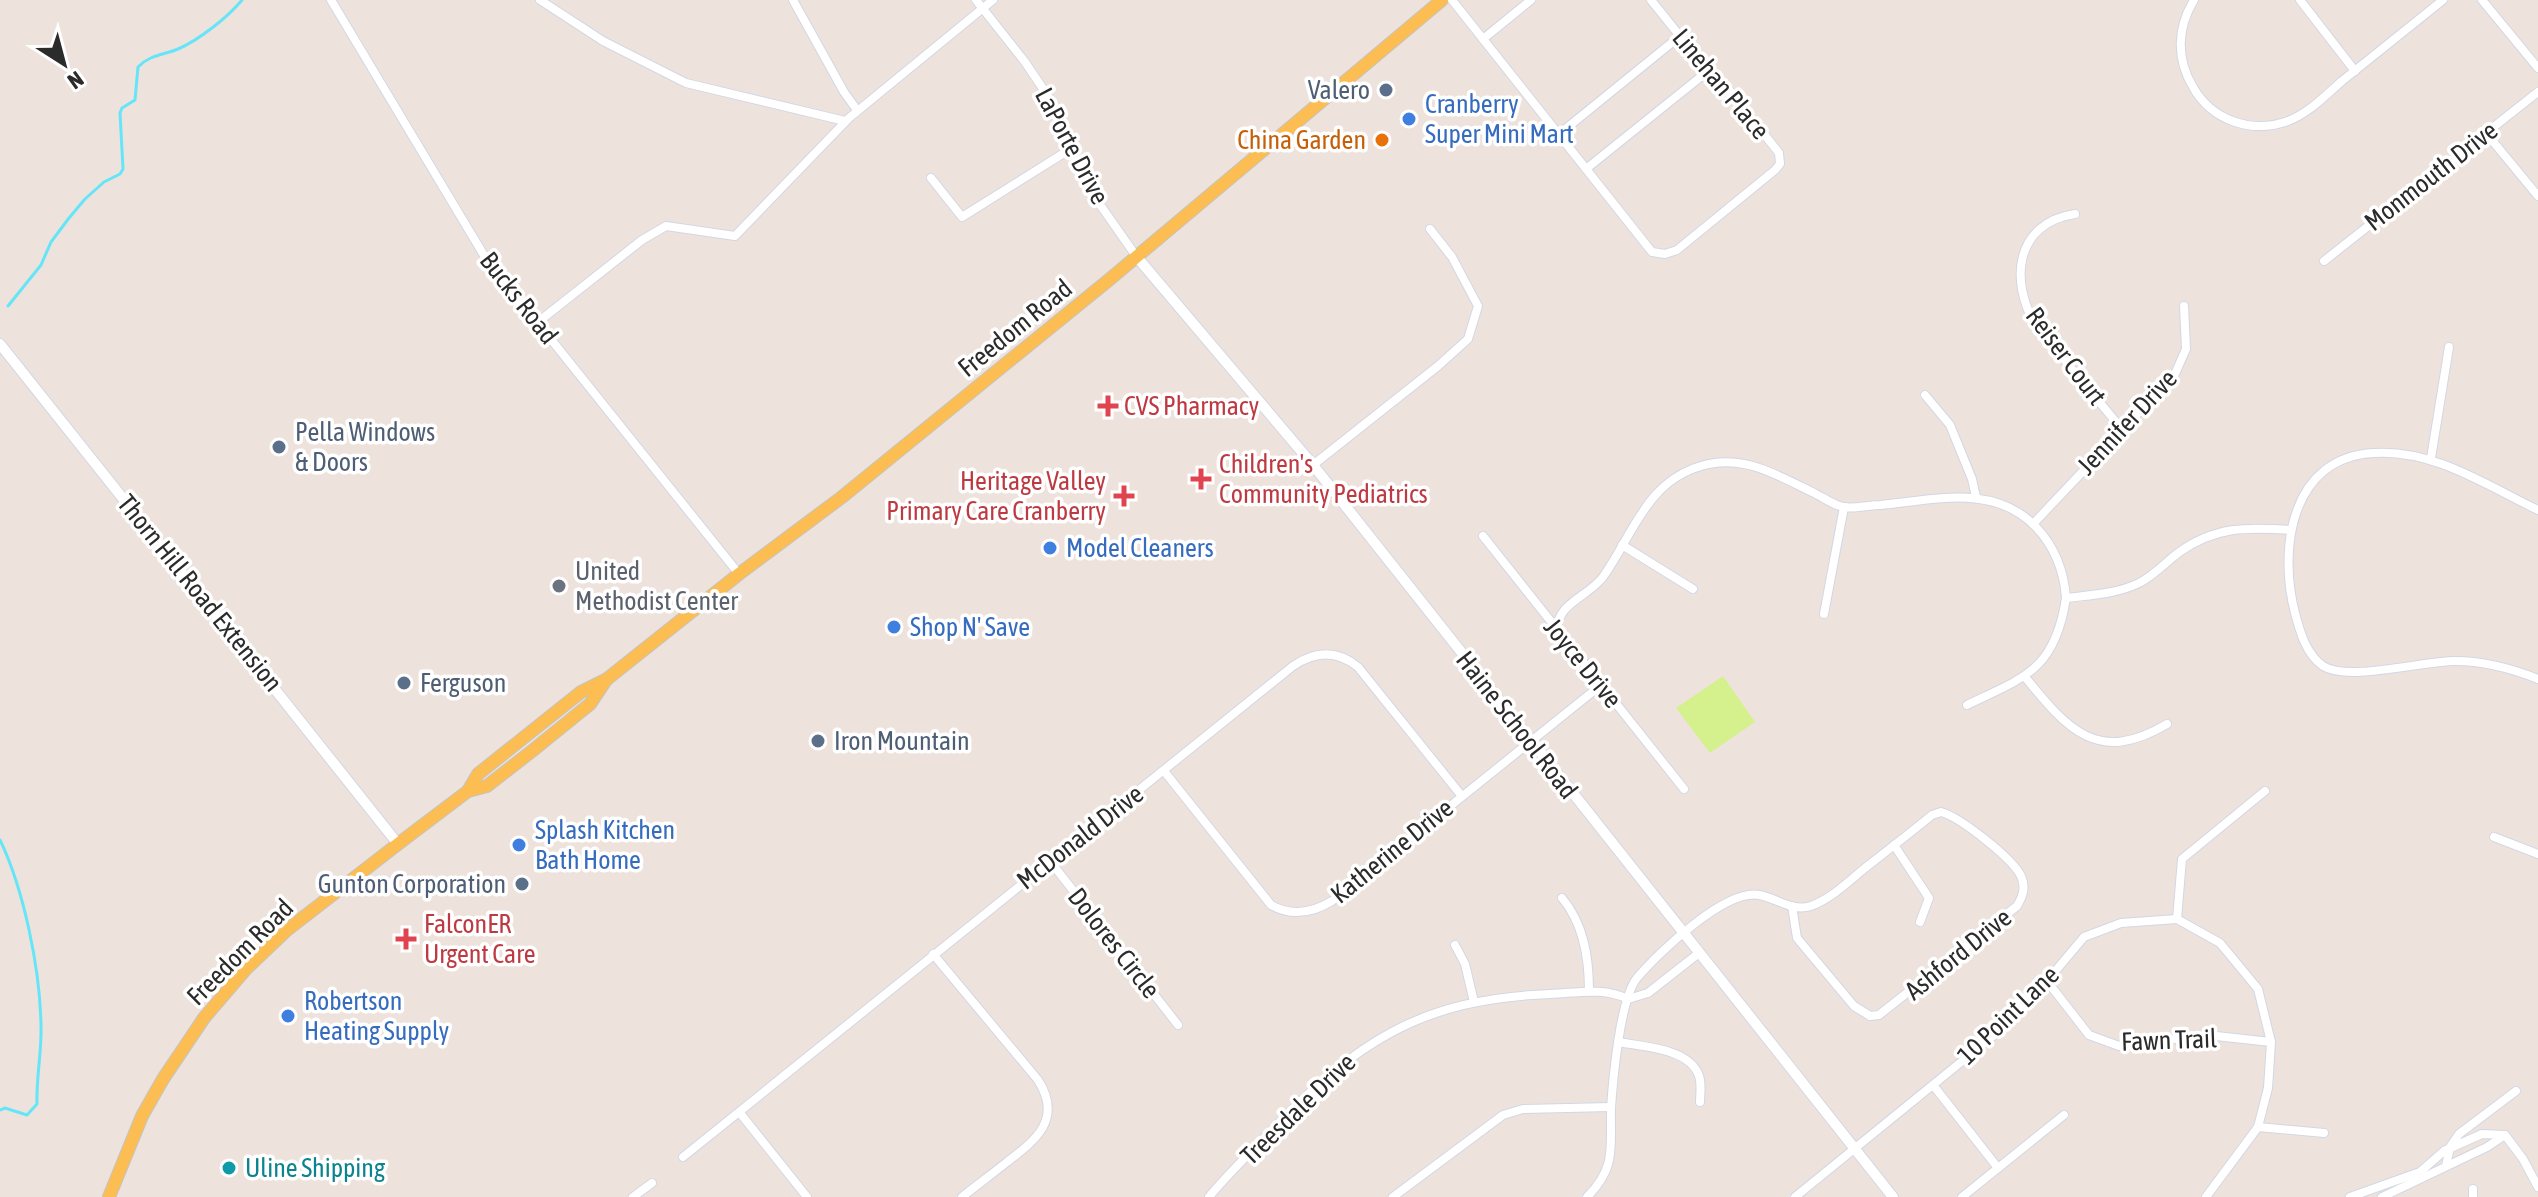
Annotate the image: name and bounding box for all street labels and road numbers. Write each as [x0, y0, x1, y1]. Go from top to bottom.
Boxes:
street label: Linehan Place [1666, 23, 1776, 145]
street label: LaPorte Drive [1029, 83, 1115, 209]
street label: Monmouth Drive [2359, 115, 2503, 237]
street label: Bucks Road [474, 246, 564, 350]
street label: Freedom Road [952, 273, 1078, 383]
street label: Reiser Court [2020, 301, 2112, 411]
street label: Jennifer Drive [2071, 363, 2183, 481]
street label: Thorn Hill Road Extension [111, 489, 289, 697]
street label: Joyce Drive [1538, 612, 1628, 714]
street label: Haine School Road [1450, 645, 1584, 805]
street label: McDonald Drive [1011, 779, 1149, 895]
street label: Katherine Drive [1325, 793, 1459, 909]
street label: Dolores Circle [1062, 882, 1166, 1004]
street label: Freedom Road [181, 893, 299, 1011]
street label: Ashford Drive [1899, 902, 2017, 1006]
street label: 10 Point Lane [1951, 959, 2065, 1071]
street label: Fawn Trail [2121, 1023, 2217, 1057]
street label: Treesdale Drive [1235, 1047, 1361, 1171]

